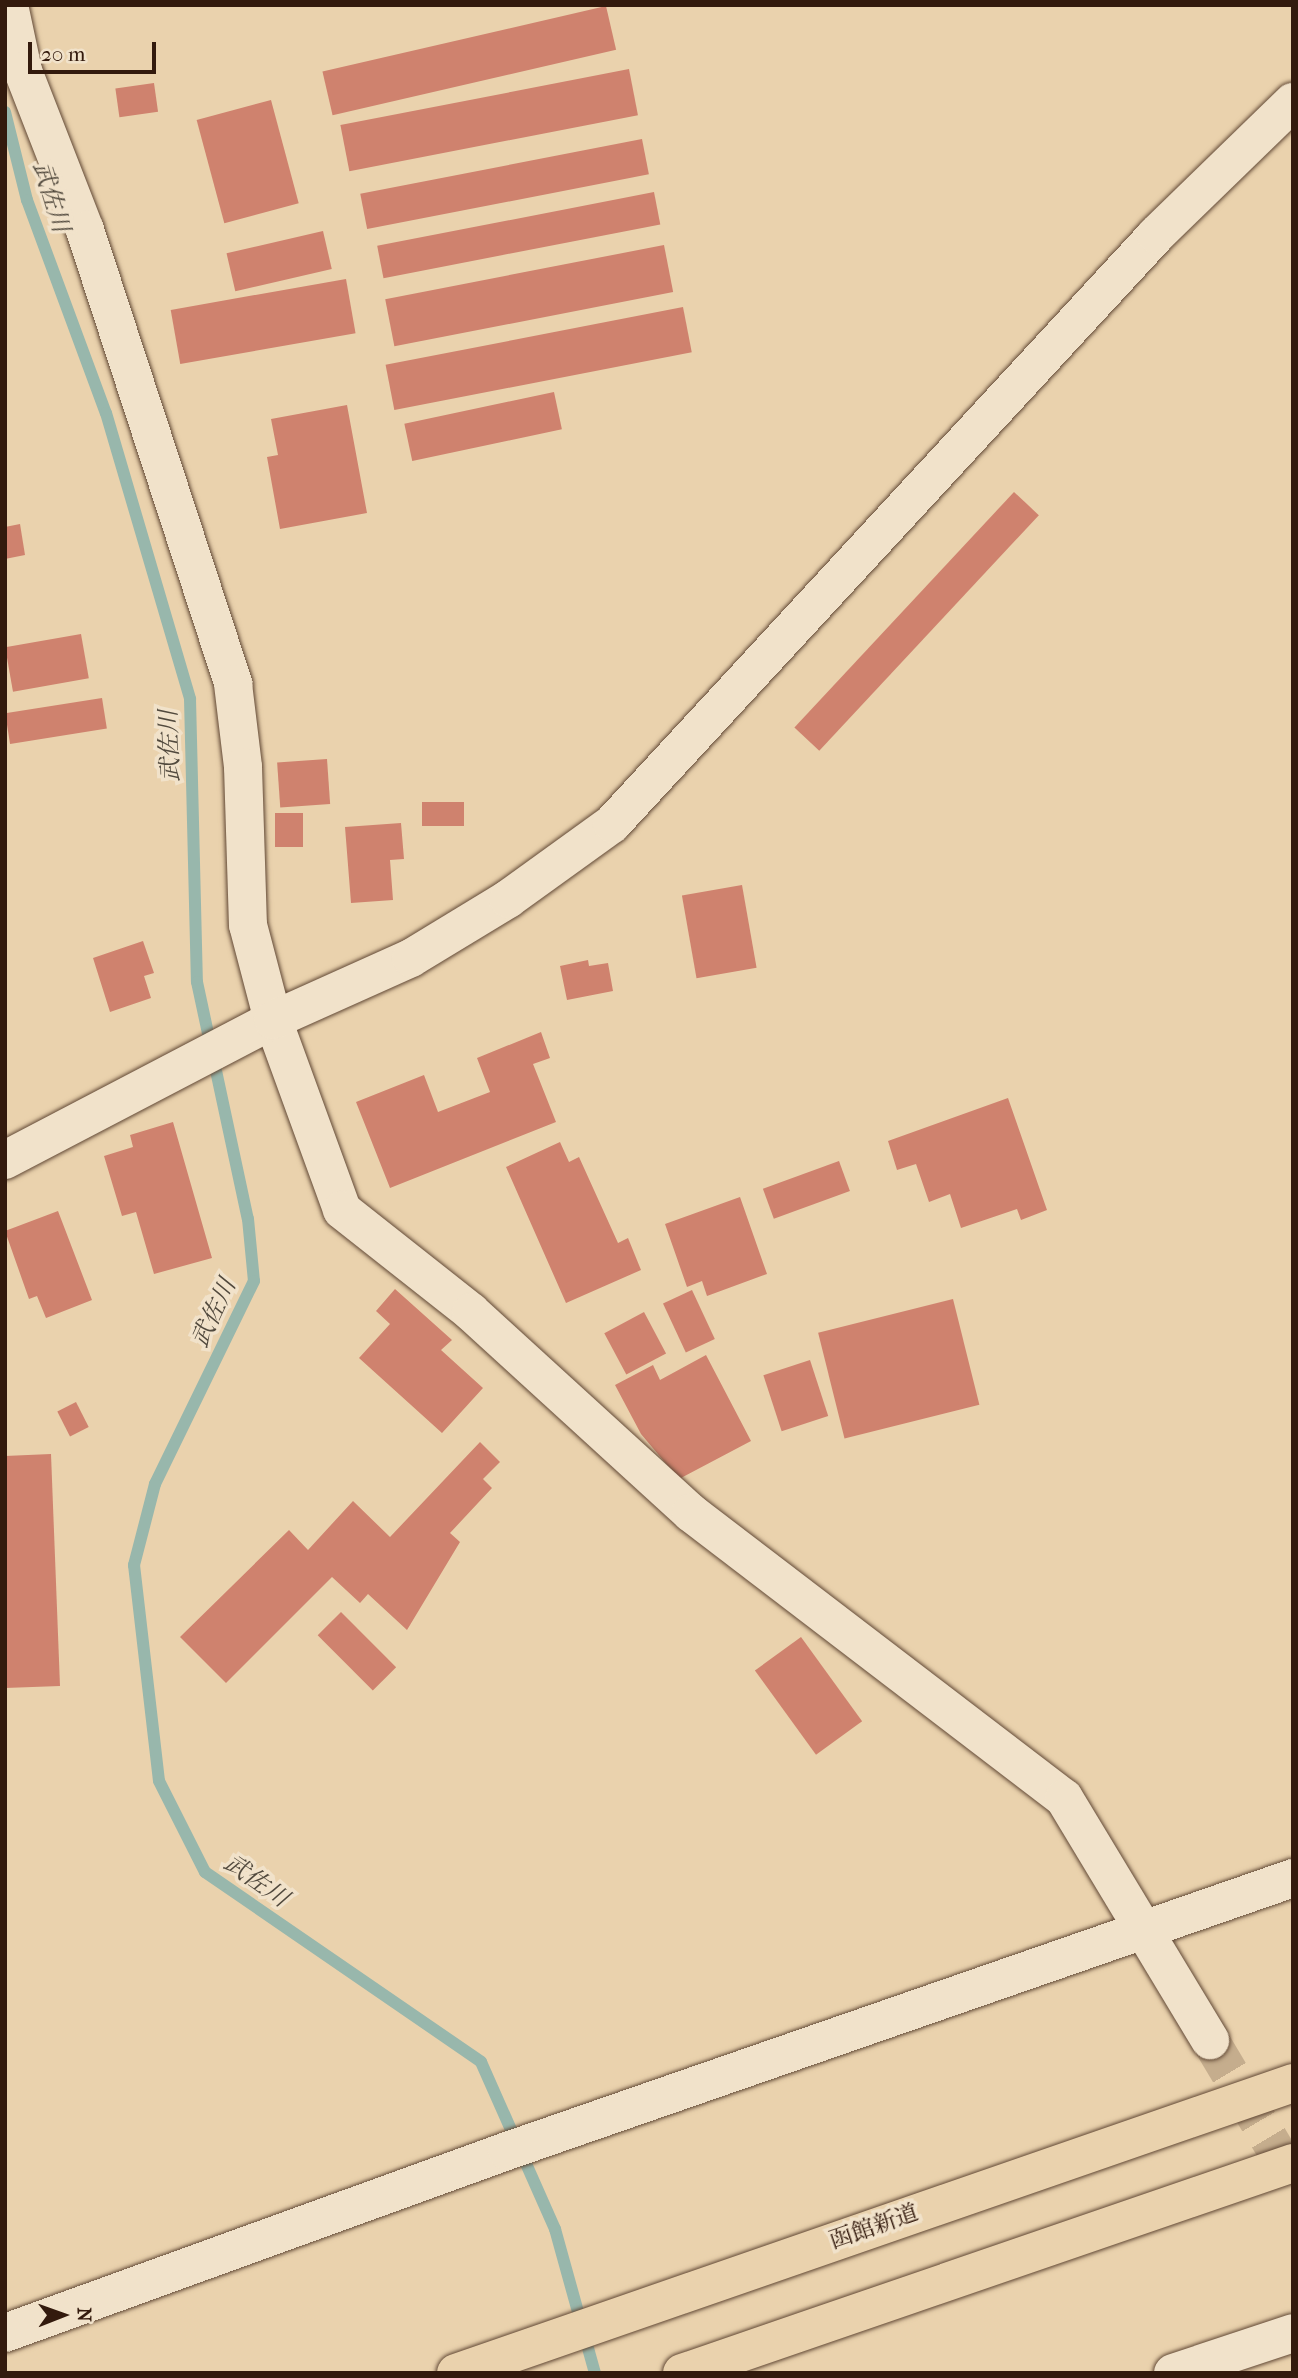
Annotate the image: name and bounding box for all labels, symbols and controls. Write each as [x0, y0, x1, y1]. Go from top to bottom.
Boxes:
scale bar [32, 28, 159, 72]
text: 20 m [41, 42, 85, 66]
water label: 武佐川 [27, 158, 75, 236]
water label: 武佐川 [154, 710, 186, 782]
water label: 武佐川 [186, 1274, 242, 1352]
water label: 武佐川 [218, 1849, 294, 1913]
street label: 函館新道 [826, 2199, 922, 2255]
north arrow [28, 2280, 98, 2350]
text: N [73, 2307, 95, 2322]

